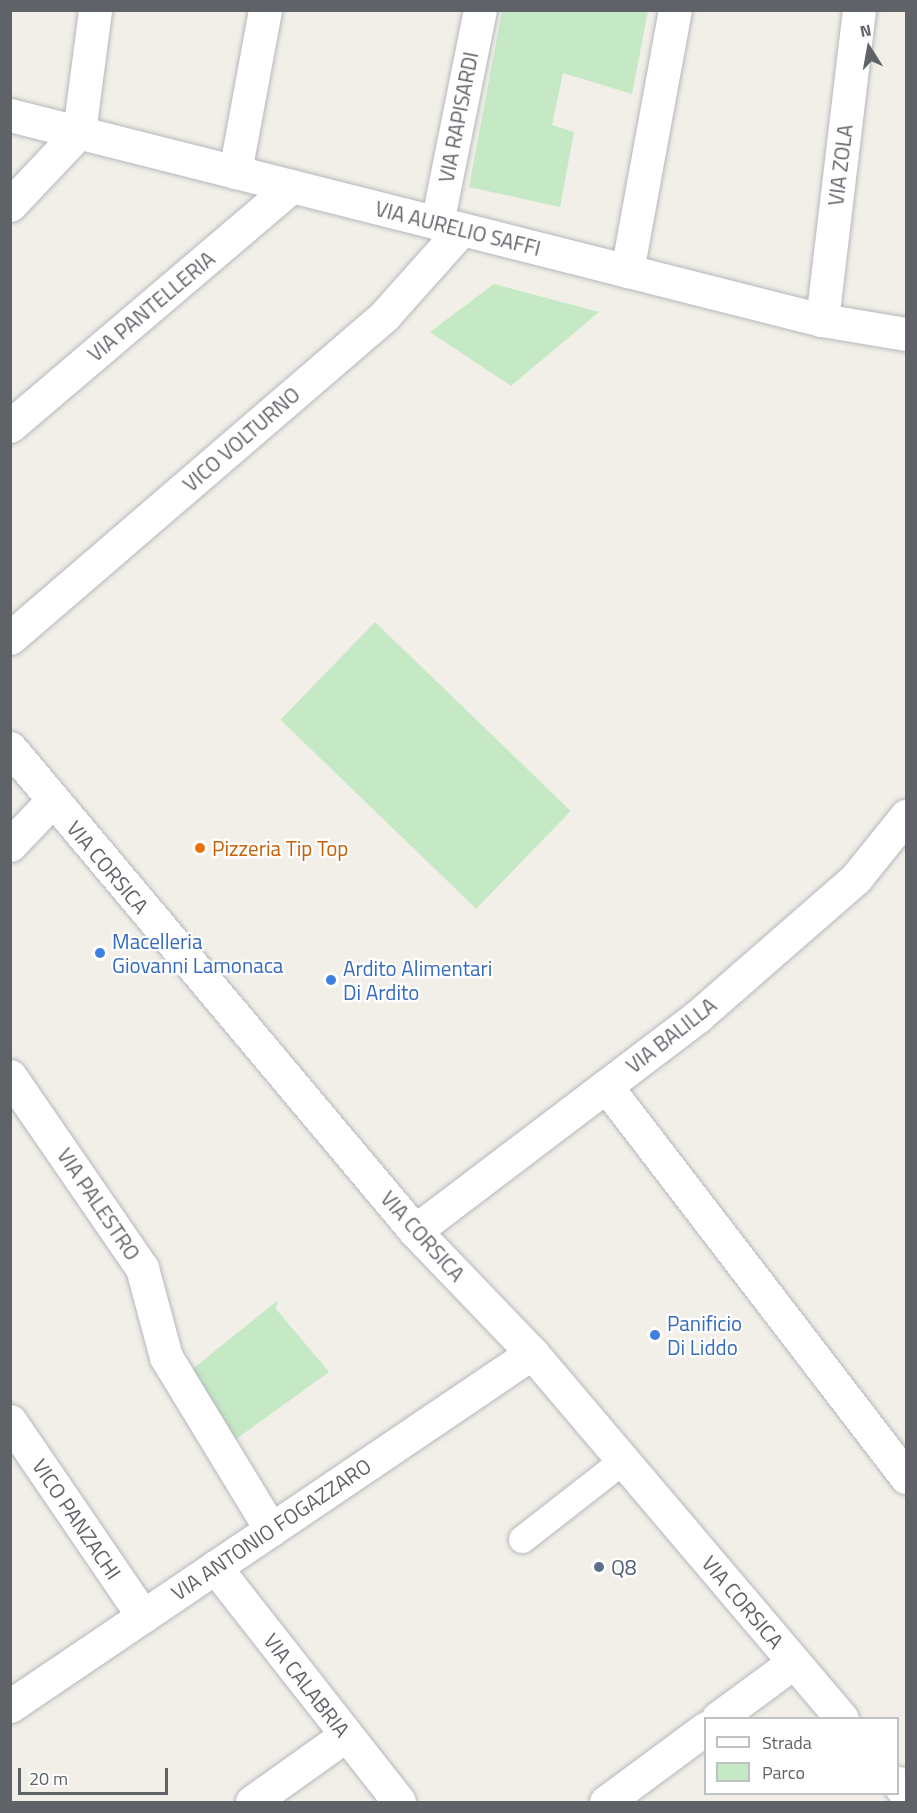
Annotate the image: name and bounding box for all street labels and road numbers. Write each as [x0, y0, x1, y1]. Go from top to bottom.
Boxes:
street label: VIA RAPISARDI [433, 49, 483, 185]
street label: VIA ZOLA [822, 123, 858, 207]
street label: VIA AURELIO SAFFI [373, 195, 543, 261]
street label: VIA PANTELLERIA [82, 246, 220, 366]
street label: VICO VOLTURNO [177, 381, 305, 497]
street label: VIA CORSICA [62, 816, 154, 918]
street label: VIA BALILLA [621, 992, 721, 1078]
street label: VIA PALESTRO [52, 1143, 146, 1265]
street label: VIA CORSICA [376, 1186, 470, 1286]
street label: VIA ANTONIO FOGAZZARO [166, 1453, 376, 1605]
street label: VICO PANZACHI [27, 1454, 127, 1584]
street label: VIA CORSICA [697, 1551, 789, 1653]
street label: VIA CALABRIA [259, 1628, 355, 1742]

